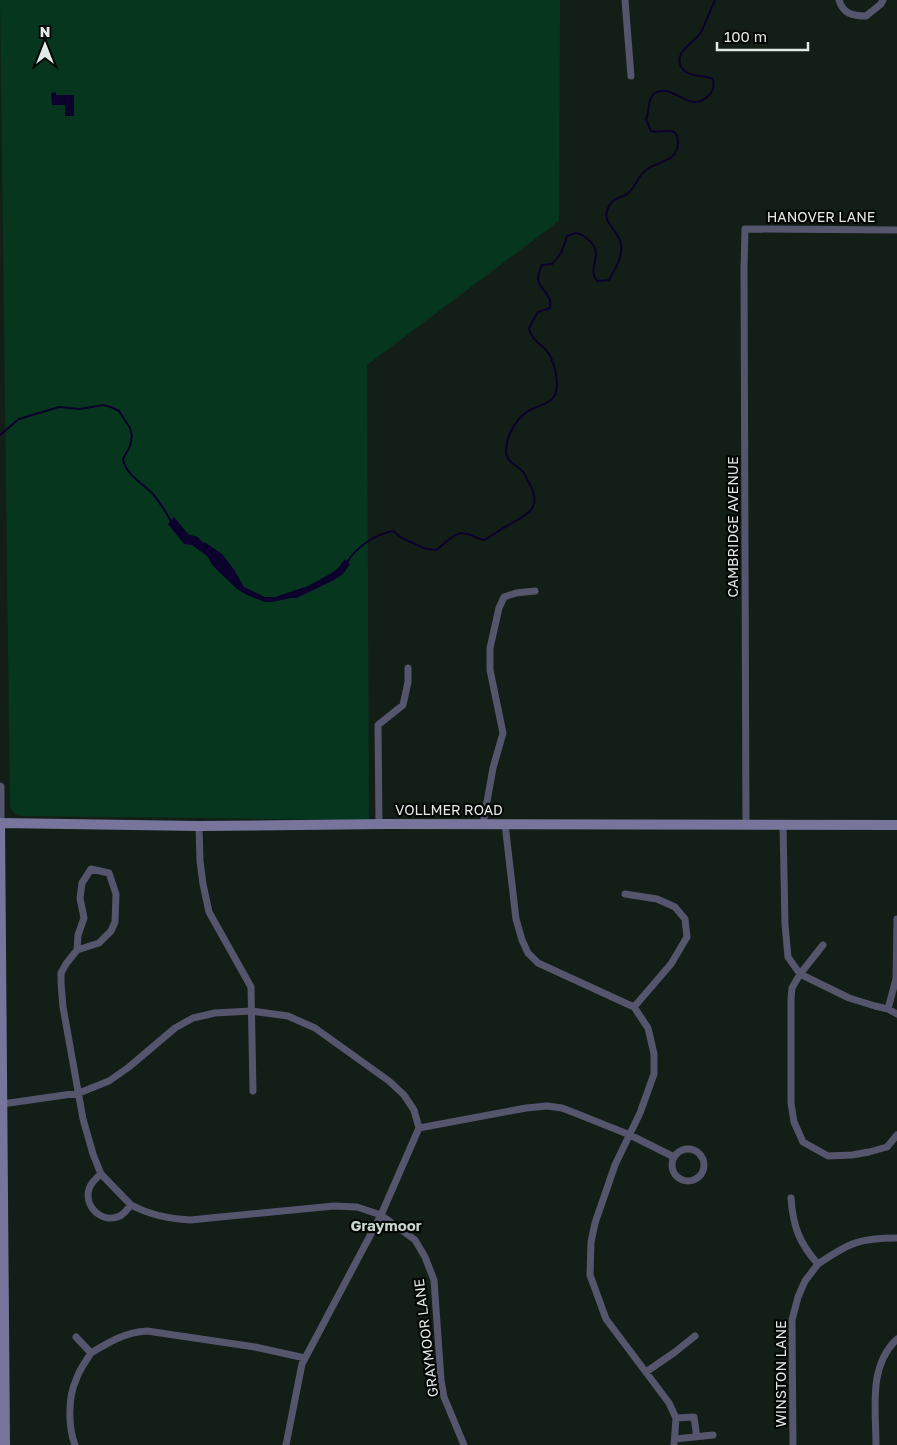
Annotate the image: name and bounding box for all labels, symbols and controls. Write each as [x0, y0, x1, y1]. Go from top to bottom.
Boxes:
north arrow [20, 20, 70, 70]
scale bar [717, 20, 808, 52]
text: N [40, 23, 50, 40]
text: 100 m [724, 27, 767, 45]
street label: HANOVER LANE [767, 208, 875, 225]
street label: CAMBRIDGE AVENUE [724, 456, 741, 598]
street label: VOLLMER ROAD [395, 801, 503, 818]
district label: Graymoor [350, 1216, 422, 1234]
street label: GRAYMOOR LANE [410, 1278, 441, 1398]
street label: WINSTON LANE [772, 1320, 789, 1428]

